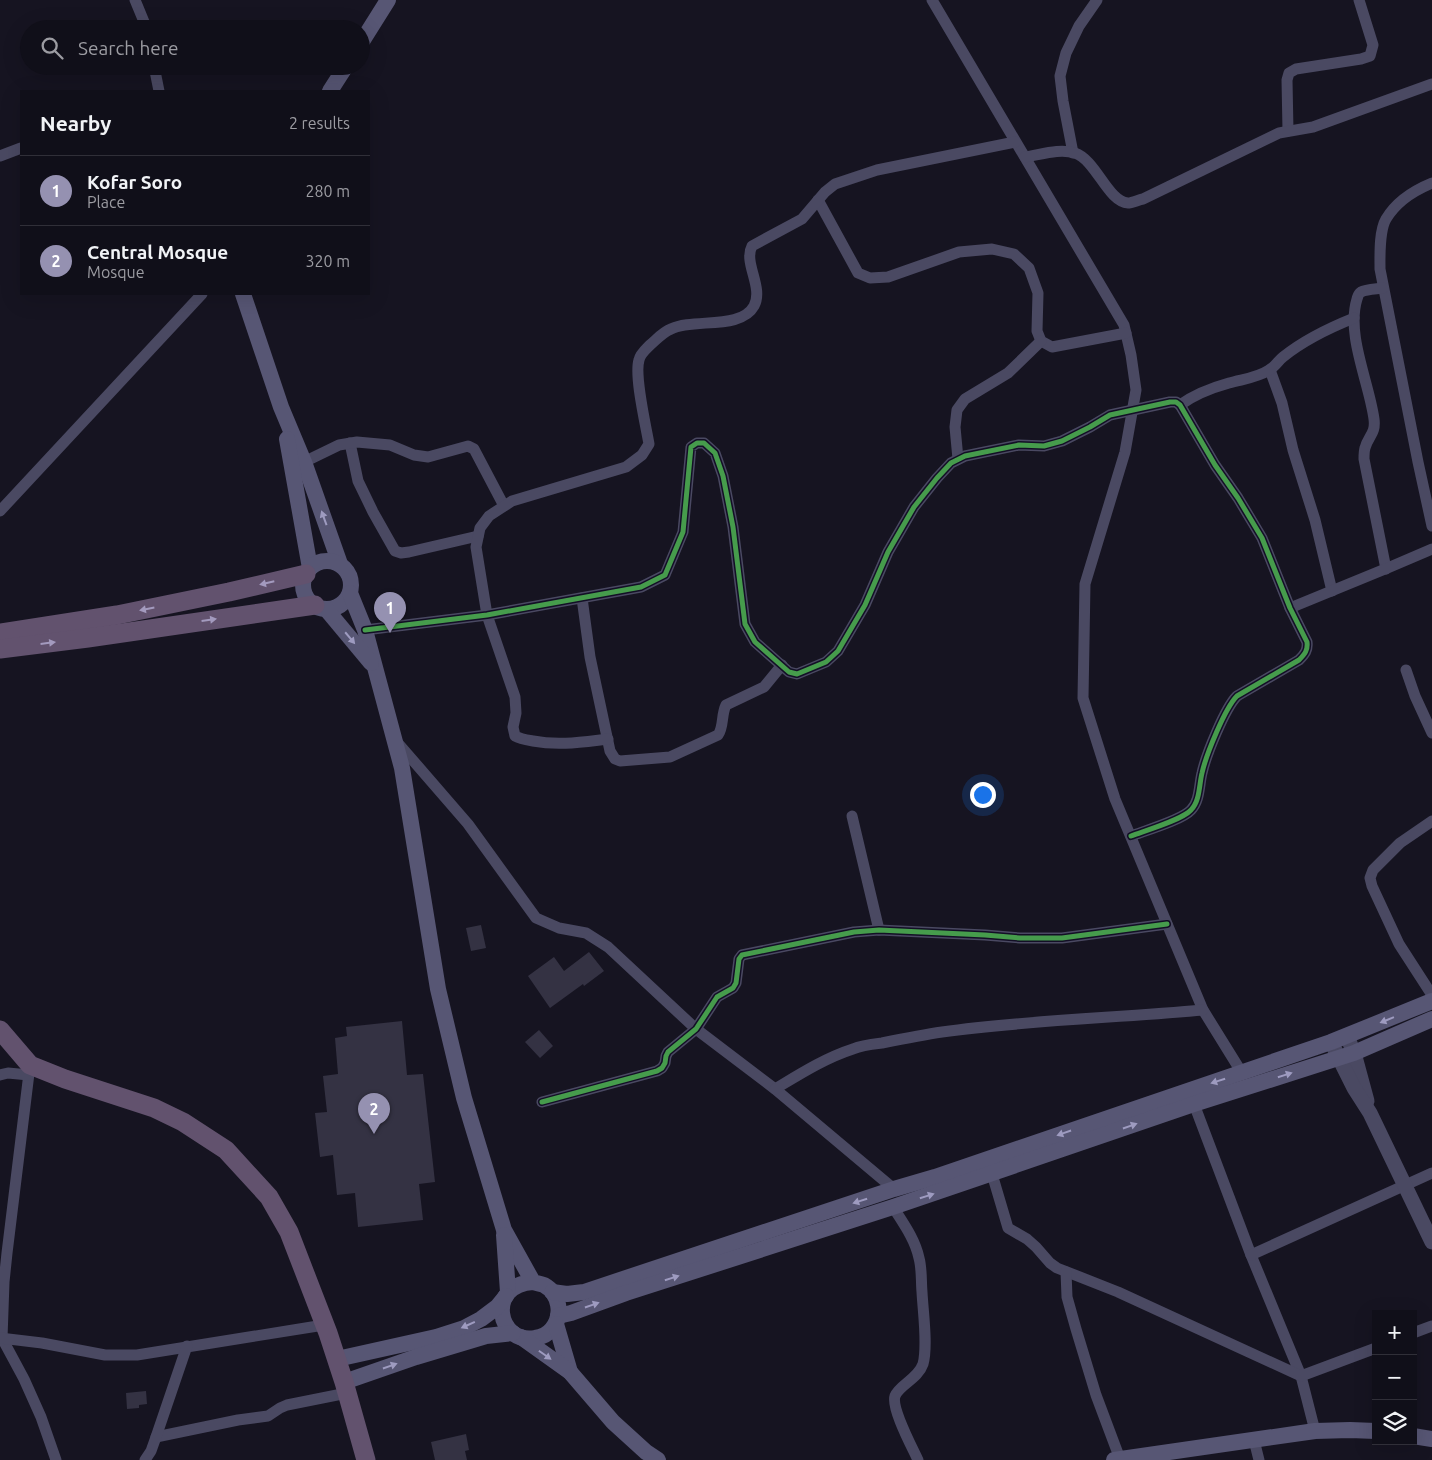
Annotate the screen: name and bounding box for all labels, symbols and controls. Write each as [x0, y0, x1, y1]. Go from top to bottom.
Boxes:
search box [20, 20, 370, 75]
icon: search [38, 34, 66, 62]
text: Search here [78, 37, 178, 59]
text: Nearby [40, 111, 111, 135]
text: 2 results [289, 114, 350, 132]
text: Kofar Soro [87, 171, 182, 193]
text: 1 [51, 182, 61, 200]
text: 280 m [305, 182, 350, 200]
text: Place [87, 193, 125, 211]
text: Central Mosque [87, 241, 228, 263]
text: 2 [51, 252, 61, 270]
text: 320 m [305, 252, 350, 270]
text: Mosque [87, 263, 145, 281]
one-way arrow [320, 510, 328, 525]
one-way arrow [260, 579, 275, 587]
pin: 1 [374, 592, 406, 633]
one-way arrow [140, 605, 155, 613]
one-way arrow [202, 616, 218, 624]
one-way arrow [345, 631, 356, 644]
one-way arrow [41, 639, 57, 647]
your location [970, 782, 996, 808]
one-way arrow [1380, 1016, 1394, 1024]
one-way arrow [1277, 1071, 1292, 1079]
one-way arrow [1210, 1077, 1225, 1085]
pin: 2 [358, 1093, 390, 1134]
one-way arrow [1123, 1122, 1138, 1129]
one-way arrow [1056, 1129, 1071, 1137]
one-way arrow [920, 1192, 935, 1200]
one-way arrow [852, 1198, 867, 1205]
one-way arrow [665, 1274, 680, 1282]
one-way arrow [585, 1301, 600, 1308]
map controls [1372, 1310, 1417, 1445]
button: + [1372, 1310, 1417, 1355]
one-way arrow [461, 1322, 475, 1330]
one-way arrow [539, 1350, 552, 1360]
button: − [1372, 1355, 1417, 1400]
one-way arrow [383, 1362, 398, 1370]
button: layers [1372, 1400, 1417, 1445]

